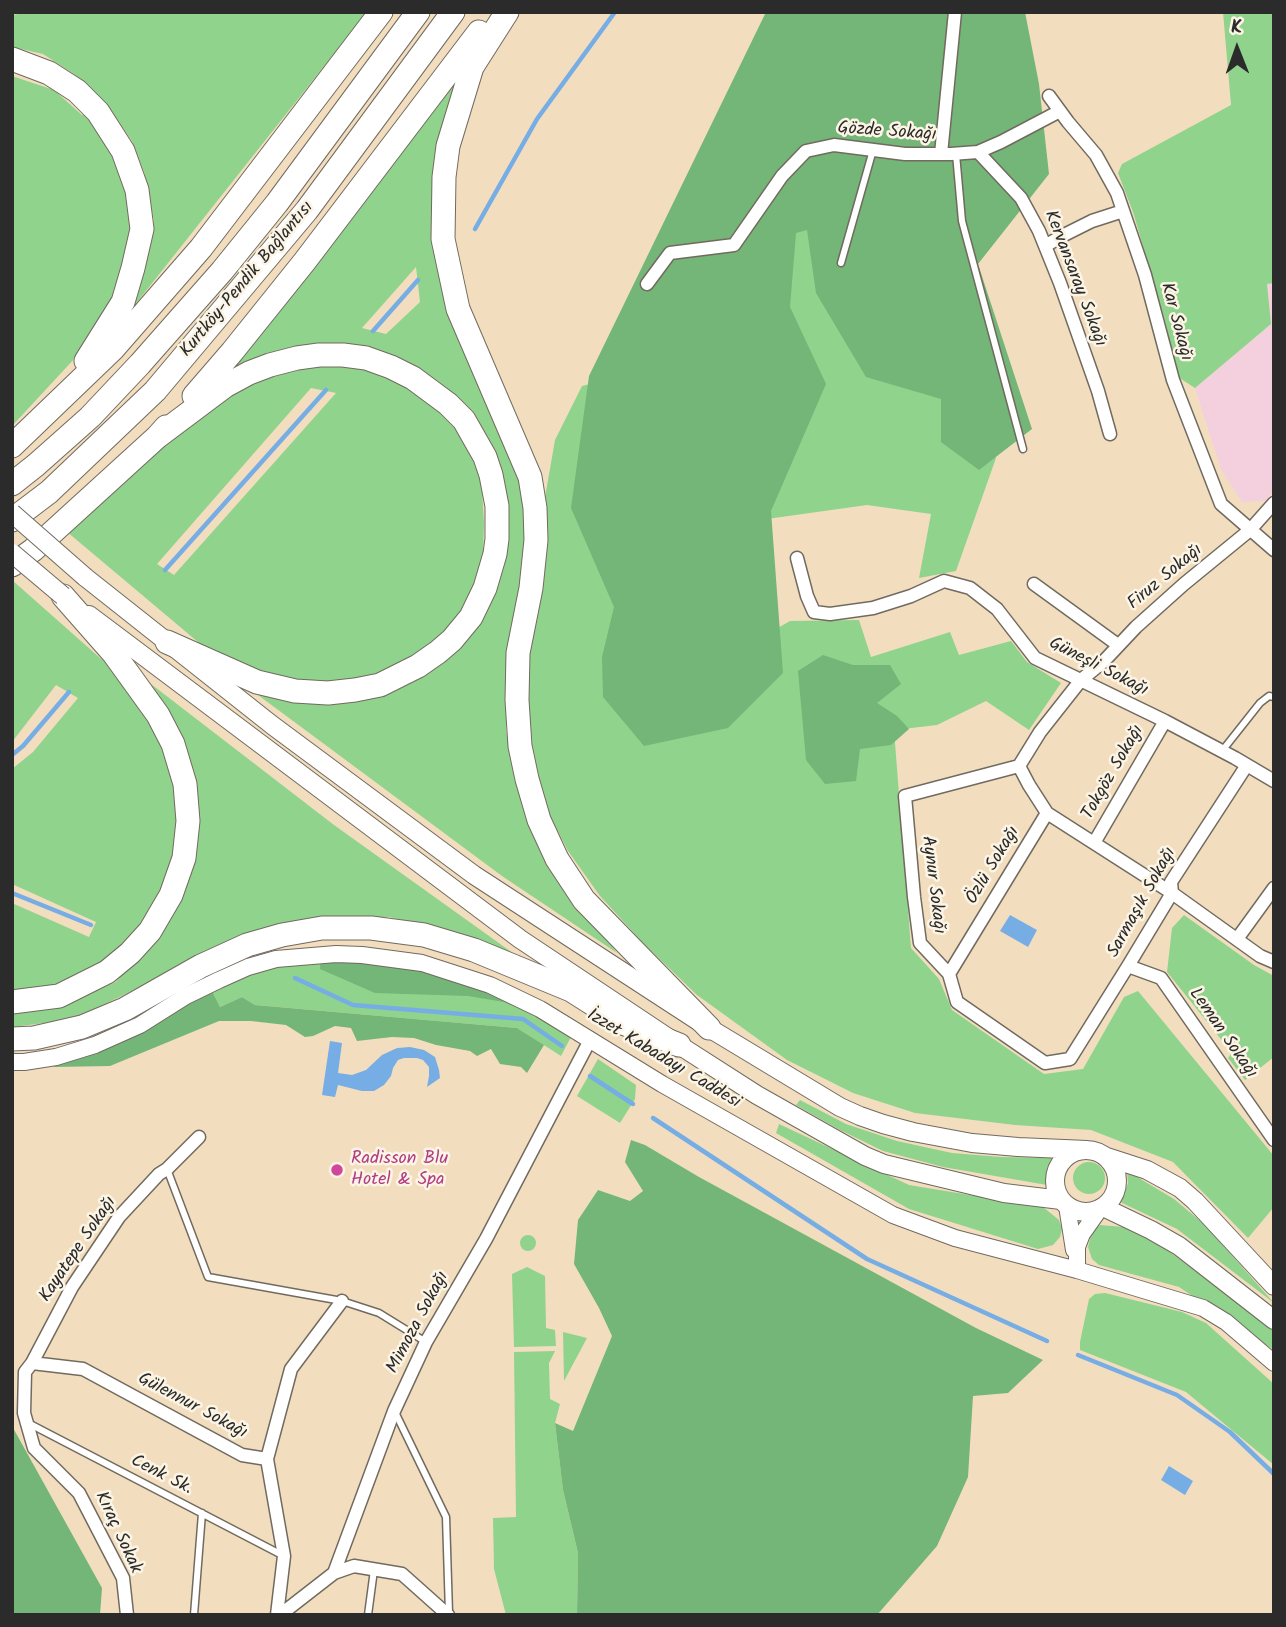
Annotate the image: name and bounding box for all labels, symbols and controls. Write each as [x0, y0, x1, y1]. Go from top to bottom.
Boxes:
text: K [1231, 13, 1243, 43]
north arrow [1202, 14, 1272, 84]
street label: Gözde Sokağı [837, 119, 937, 147]
street label: Kurtköy-Pendik Bağlantısı [177, 198, 319, 362]
street label: Kervansaray Sokağı [1038, 208, 1110, 350]
street label: Kar Sokağı [1154, 281, 1196, 363]
street label: Firuz Sokağı [1124, 540, 1208, 616]
street label: Güneşli Sokağı [1045, 634, 1151, 702]
street label: Tokgöz Sokağı [1078, 722, 1150, 824]
street label: Özlü Sokağı [962, 823, 1026, 909]
street label: Aynur Sokağı [915, 835, 949, 935]
street label: Sarmaşık Sokağı [1104, 844, 1182, 962]
street label: Leman Sokağı [1183, 985, 1261, 1083]
street label: İzzet Kabadayı Caddesi [582, 1006, 744, 1114]
place label: Radisson Blu Hotel & Spa [351, 1149, 448, 1192]
marker: Radisson Blu Hotel & Spa [329, 1162, 345, 1178]
street label: Kayatepe Sokağı [36, 1193, 122, 1307]
street label: Mimoza Sokağı [383, 1268, 455, 1378]
street label: Gülennur Sokağı [134, 1369, 250, 1445]
street label: Cenk Sk. [127, 1451, 195, 1501]
street label: Kıraç Sokak [89, 1489, 145, 1577]

